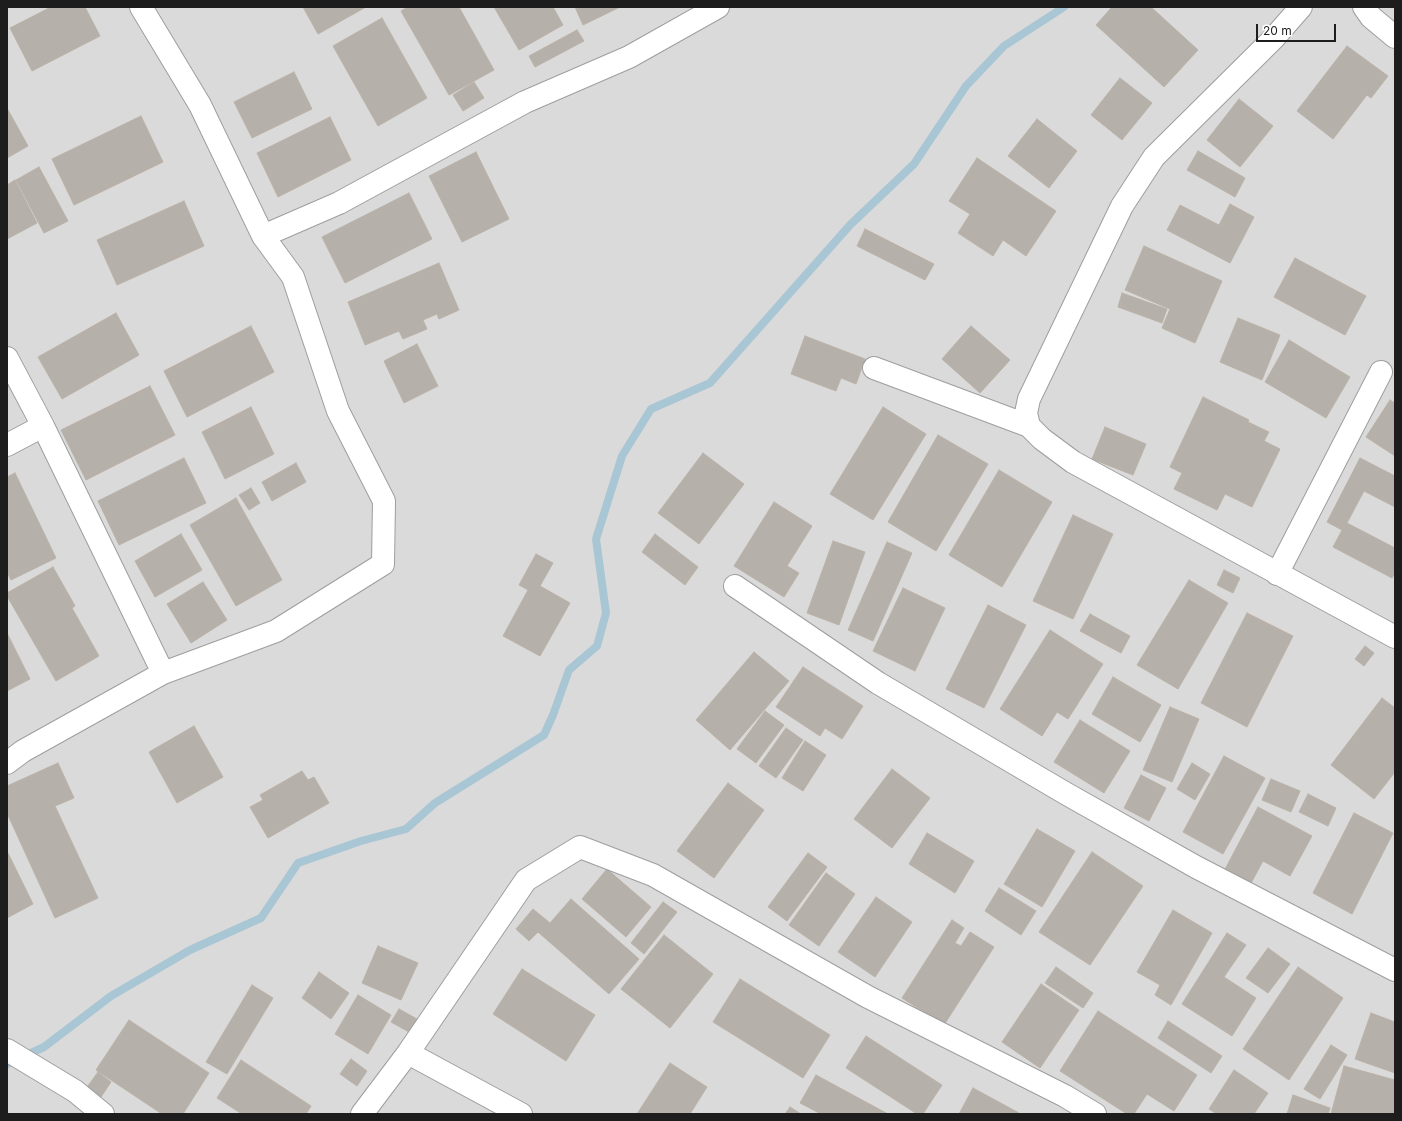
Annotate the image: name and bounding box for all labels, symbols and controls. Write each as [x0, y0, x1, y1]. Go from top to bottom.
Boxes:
scale bar [1258, 16, 1338, 42]
text: 20 m [1263, 23, 1292, 38]

